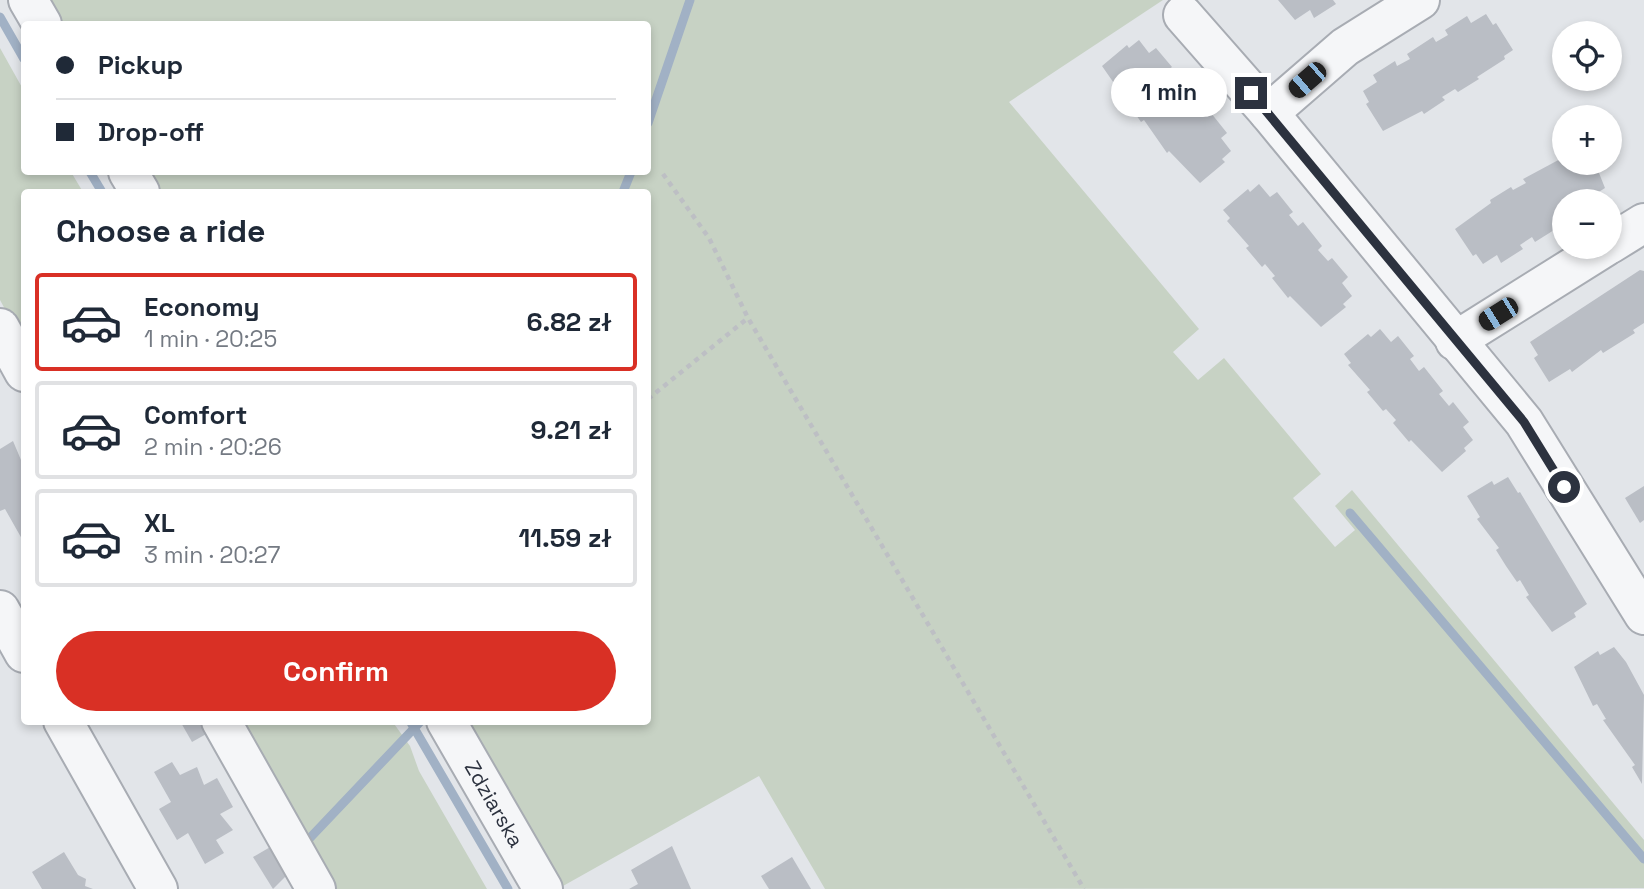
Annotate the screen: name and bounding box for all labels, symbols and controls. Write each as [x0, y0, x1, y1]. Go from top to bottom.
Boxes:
map controls [1552, 21, 1622, 259]
button: locate [1552, 21, 1622, 91]
text: Pickup [98, 48, 183, 82]
car [1285, 58, 1330, 102]
callout: 1 min [1111, 68, 1226, 118]
text: 1 min [1141, 77, 1197, 107]
route end [1235, 77, 1267, 109]
button: + [1552, 105, 1622, 175]
text: Drop-off [98, 115, 204, 149]
button: − [1552, 189, 1622, 259]
text: Choose a ride [56, 211, 266, 251]
text: Economy [144, 290, 260, 324]
icon: car [60, 291, 123, 354]
car [1475, 294, 1522, 334]
text: 6.82 zł [527, 305, 612, 339]
text: 1 min · 20:25 [144, 324, 277, 354]
text: Comfort [144, 398, 247, 432]
icon: car [60, 399, 123, 462]
text: 9.21 zł [531, 413, 612, 447]
text: 2 min · 20:26 [144, 432, 282, 462]
route start [1548, 471, 1580, 503]
text: XL [144, 506, 175, 540]
icon: car [60, 507, 123, 570]
text: 11.59 zł [518, 521, 612, 555]
text: 3 min · 20:27 [144, 540, 281, 570]
button: Confirm [56, 631, 616, 711]
street label: Zdziarska [459, 756, 530, 852]

